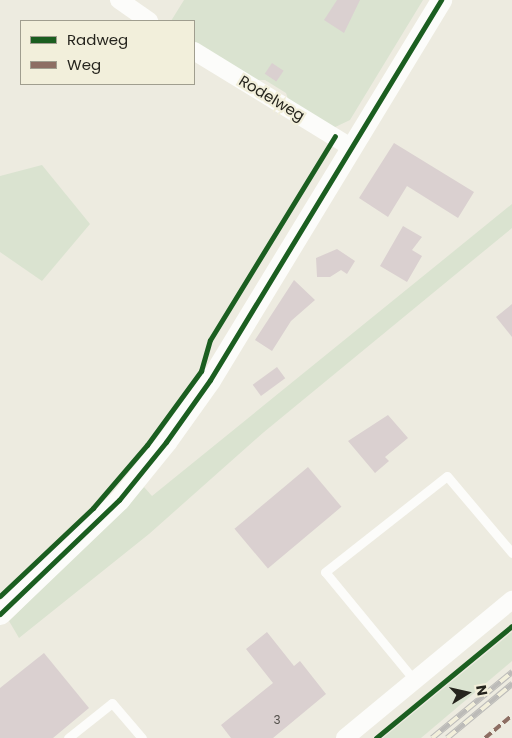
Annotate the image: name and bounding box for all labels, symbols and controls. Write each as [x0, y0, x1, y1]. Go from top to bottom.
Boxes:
legend [20, 20, 195, 85]
text: Radweg [67, 29, 128, 50]
text: Weg [67, 54, 101, 75]
street label: Rodelweg [236, 71, 308, 125]
north arrow [442, 668, 492, 718]
text: N [471, 683, 493, 697]
house number: 3 [273, 713, 281, 727]

